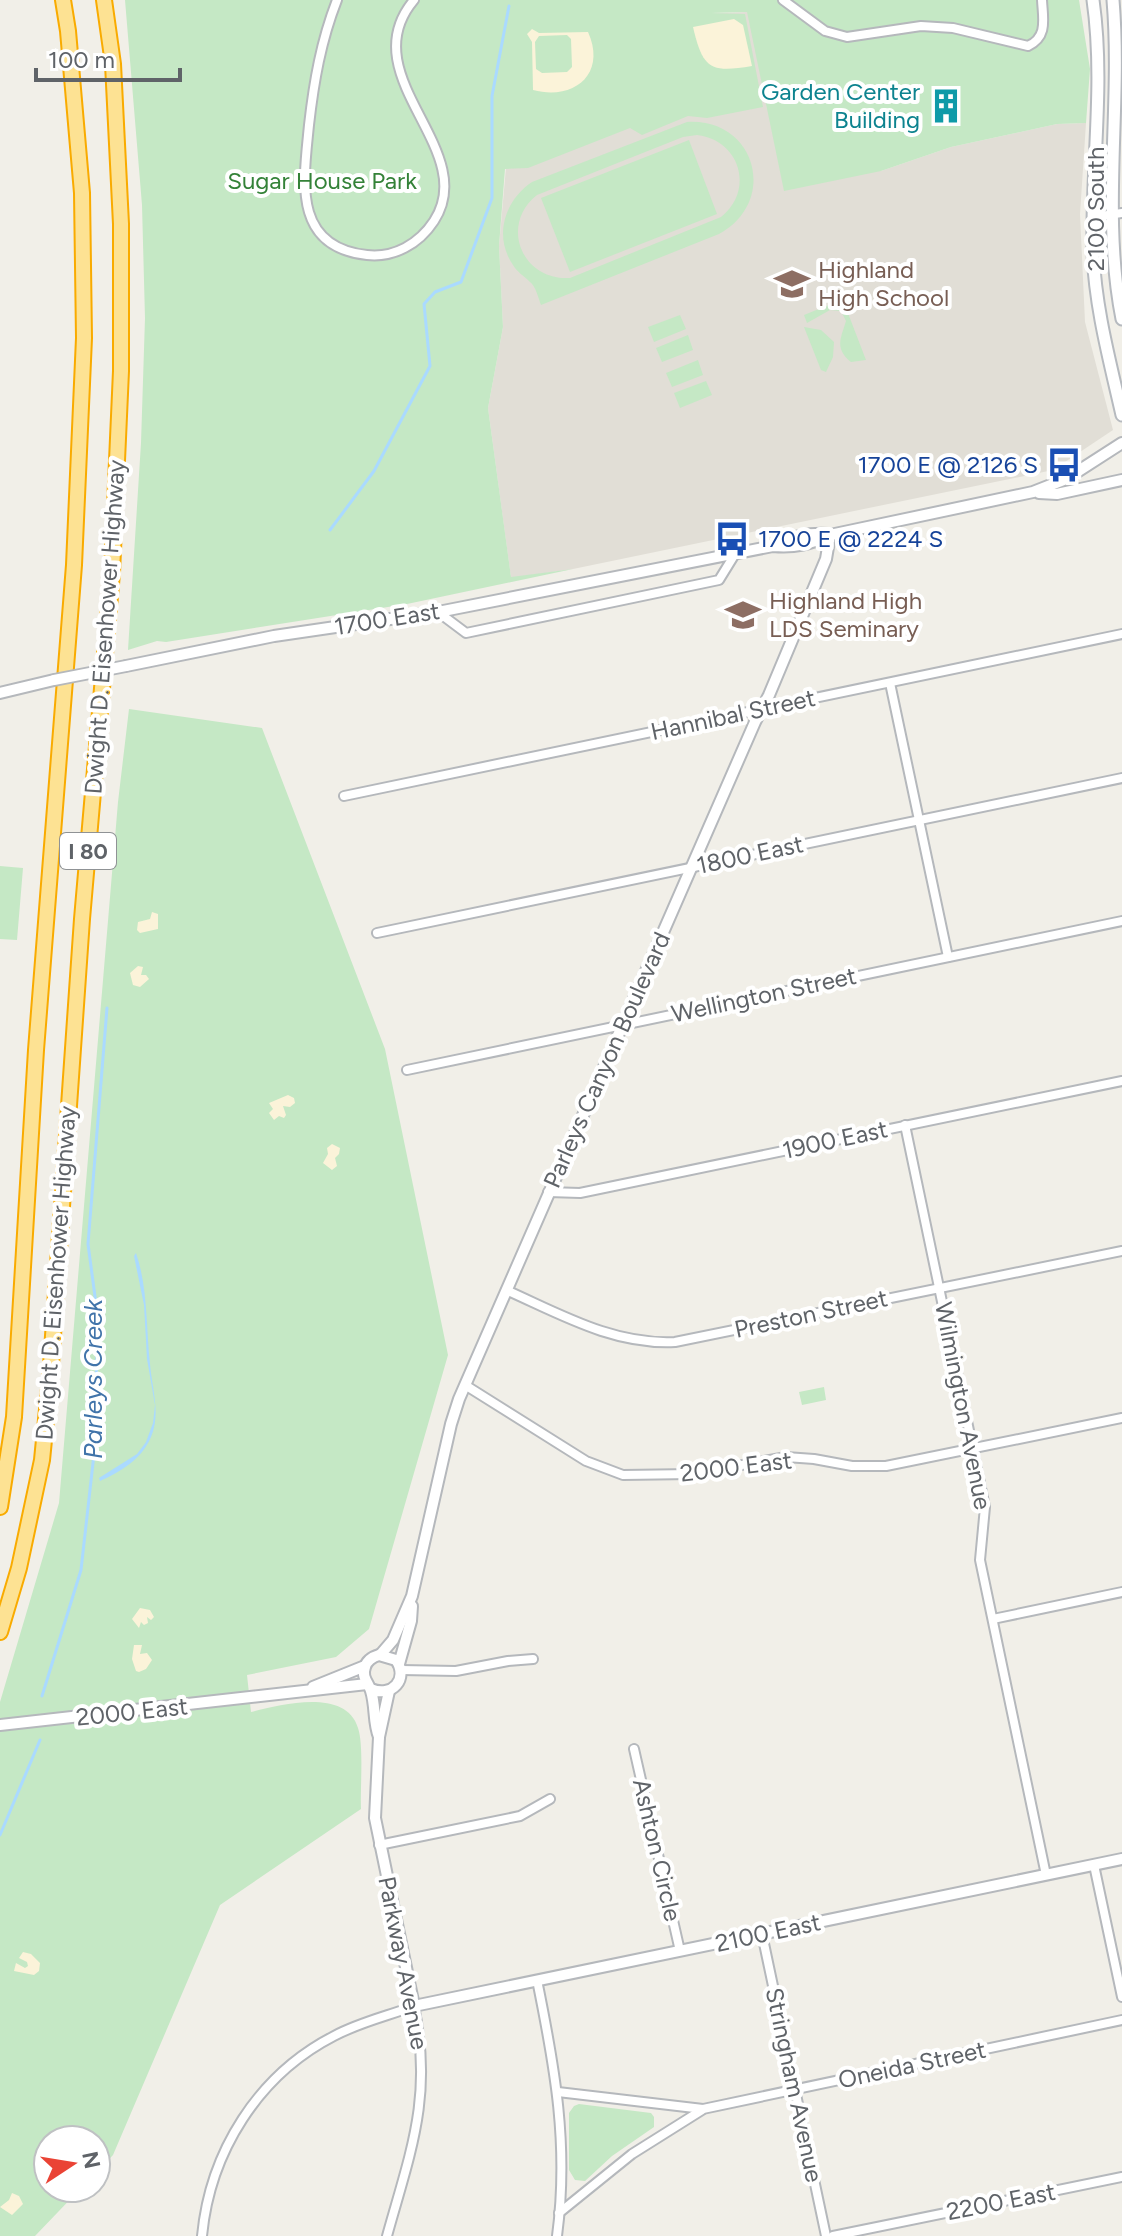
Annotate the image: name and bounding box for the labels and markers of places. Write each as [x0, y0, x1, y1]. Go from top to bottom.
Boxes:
place label: Garden Center Building [761, 77, 920, 134]
building icon: Garden Center Building [927, 87, 965, 125]
place label: Highland High School [818, 255, 949, 312]
school or university icon: Highland High School [773, 265, 811, 303]
bus stop icon: 1700 E @ 2126 S [1045, 446, 1083, 484]
place label: 1700 E @ 2126 S [858, 450, 1038, 479]
bus stop icon: 1700 E @ 2224 S [713, 520, 751, 558]
place label: 1700 E @ 2224 S [758, 524, 943, 553]
place label: Highland High LDS Seminary [769, 586, 922, 643]
school or university icon: Highland High LDS Seminary [724, 596, 762, 634]

